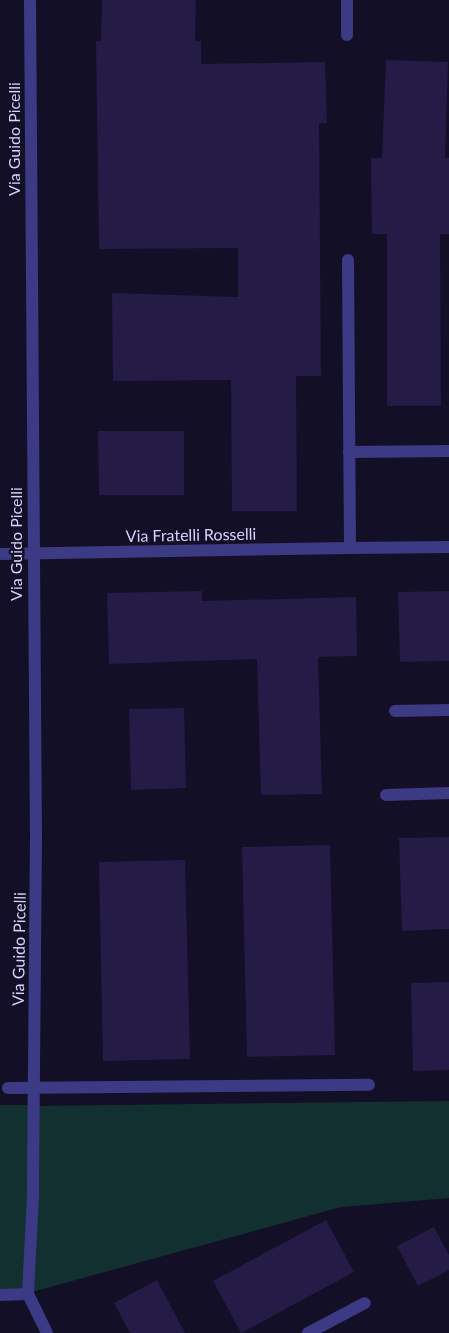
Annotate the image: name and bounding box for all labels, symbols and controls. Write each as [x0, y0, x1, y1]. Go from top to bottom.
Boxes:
street label: Via Guido Picelli [4, 82, 24, 196]
street label: Via Guido Picelli [6, 487, 26, 601]
street label: Via Fratelli Rosselli [126, 524, 256, 546]
street label: Via Guido Picelli [8, 892, 30, 1006]

